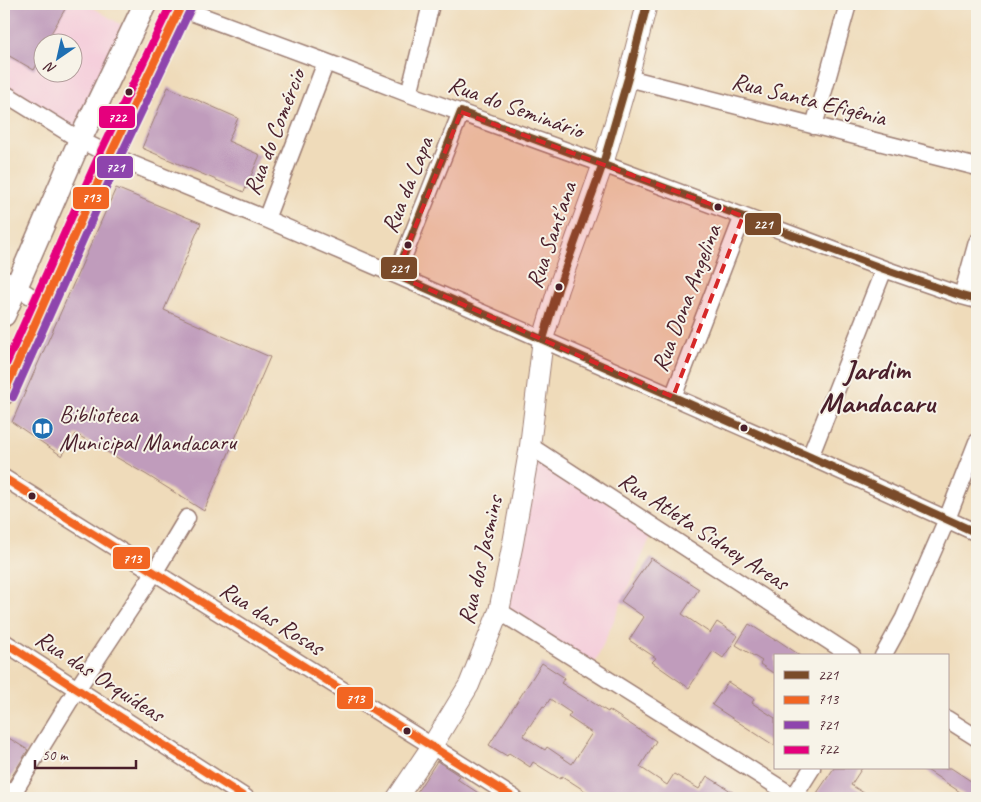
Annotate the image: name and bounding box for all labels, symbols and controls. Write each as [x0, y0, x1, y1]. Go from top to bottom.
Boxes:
north arrow [32, 32, 82, 82]
text: N [41, 58, 59, 78]
street label: Rua do Comércio [236, 62, 313, 199]
street label: Rua Santa Efigênia [729, 65, 891, 133]
street label: Rua do Seminário [444, 69, 590, 146]
unlabelled marker [124, 87, 134, 97]
line badge: 722 [98, 105, 136, 129]
text: 722 [108, 109, 128, 126]
street label: Rua da Lapa [374, 131, 440, 237]
line badge: 721 [96, 155, 134, 179]
text: 721 [106, 159, 126, 176]
street label: Rua Sant'ana [519, 177, 584, 292]
line badge: 713 [72, 186, 110, 210]
text: 713 [82, 189, 102, 206]
unlabelled marker [713, 202, 723, 212]
line badge: 221 [744, 212, 782, 236]
text: 221 [754, 216, 774, 233]
street label: Rua Dona Angelina [644, 219, 728, 376]
unlabelled marker [403, 240, 413, 250]
line badge: 221 [380, 256, 418, 280]
text: 221 [390, 260, 410, 277]
unlabelled marker [554, 282, 564, 292]
district label: Jardim Mandacaru [819, 351, 937, 421]
place label: Biblioteca Municipal Mandacaru [59, 399, 238, 457]
library icon: Biblioteca Municipal Mandacaru [31, 416, 55, 440]
unlabelled marker [739, 423, 749, 433]
street label: Rua Atleta Sidney Areas [613, 465, 796, 598]
unlabelled marker [27, 491, 37, 501]
street label: Rua dos Jasmins [451, 491, 510, 627]
line badge: 713 [112, 546, 151, 570]
text: 713 [123, 550, 143, 567]
street label: Rua das Rosas [215, 574, 332, 663]
street label: Rua das Orquídeas [30, 623, 172, 730]
legend [774, 654, 948, 770]
text: 221 [818, 666, 840, 685]
line badge: 713 [336, 686, 374, 710]
text: 713 [346, 690, 366, 707]
text: 713 [818, 690, 840, 709]
text: 721 [818, 716, 840, 735]
unlabelled marker [402, 726, 412, 736]
scale bar [35, 737, 136, 769]
text: 722 [818, 740, 840, 759]
text: 50 m [42, 746, 69, 765]

